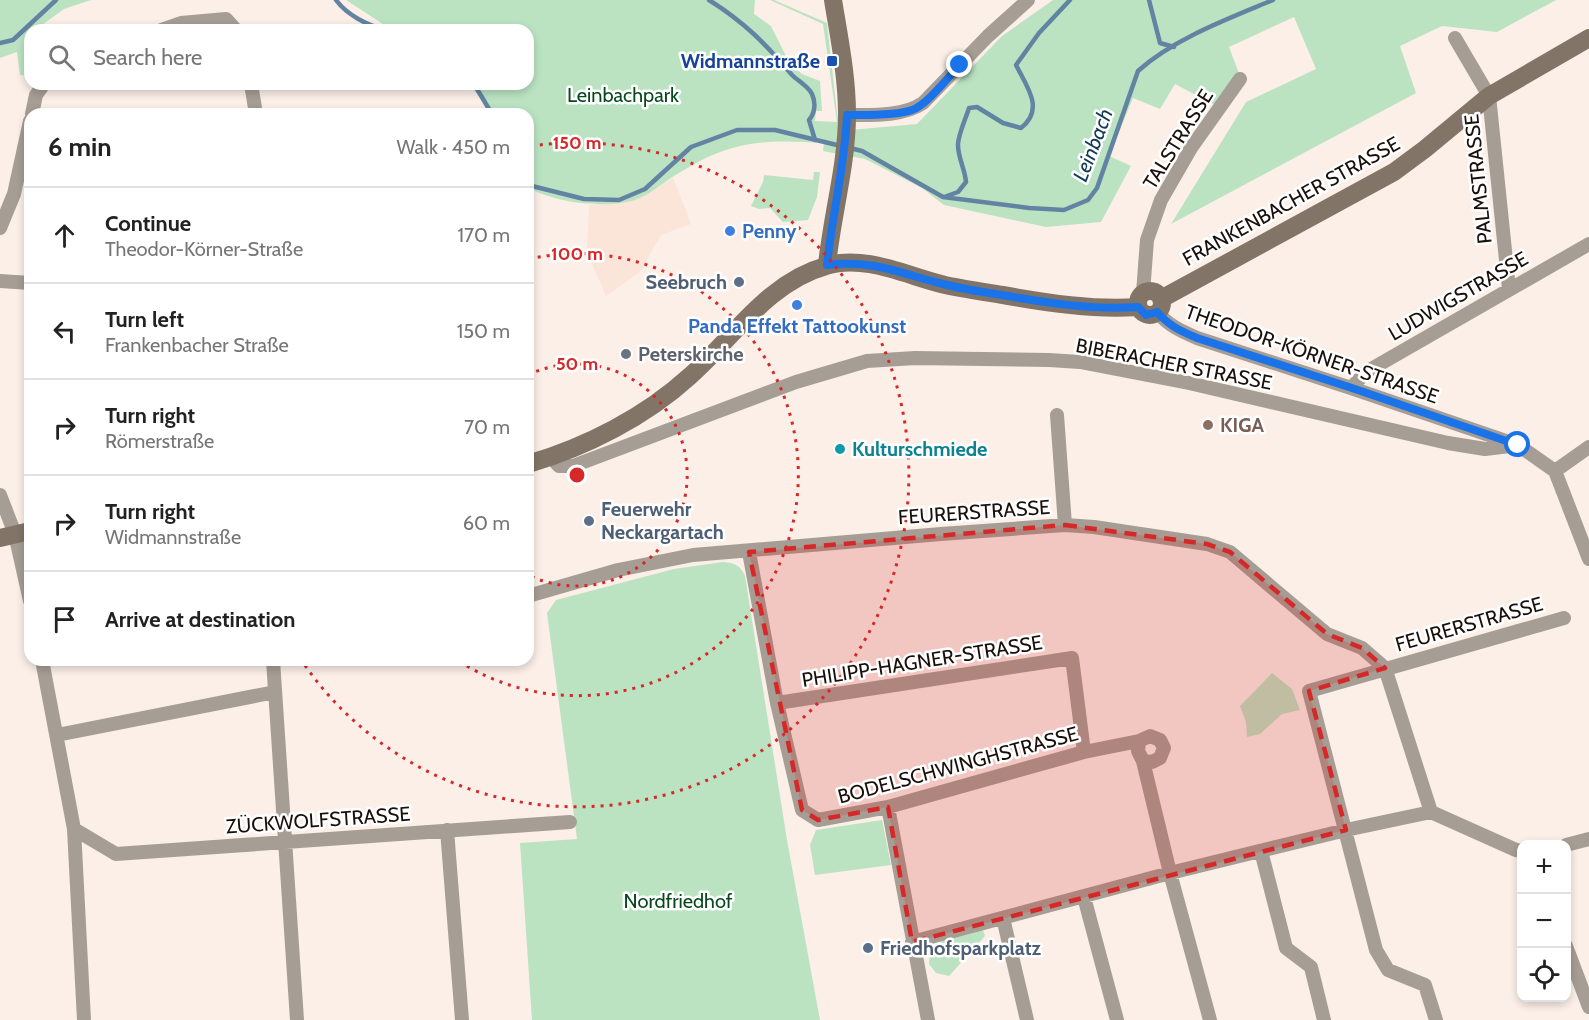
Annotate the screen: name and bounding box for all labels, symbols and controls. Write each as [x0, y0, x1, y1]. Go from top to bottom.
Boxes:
search box [24, 24, 534, 90]
icon: search [45, 41, 78, 74]
text: Search here [93, 44, 202, 71]
place label: Widmannstraße [681, 49, 820, 73]
route end [946, 51, 972, 77]
marker: Widmannstraße [825, 54, 839, 68]
park label: Leinbachpark [567, 83, 679, 107]
street label: TALSTRASSE [1138, 85, 1218, 193]
water label: Leinbach [1067, 105, 1118, 185]
street label: PALMSTRASSE [1459, 113, 1497, 245]
text: 6 min [48, 131, 112, 163]
street label: FRANKENBACHER STRASSE [1178, 131, 1404, 271]
text: 150 m [553, 132, 601, 154]
text: Walk · 450 m [396, 135, 510, 159]
text: Continue [105, 210, 191, 237]
icon: ahead [48, 219, 81, 252]
place label: Penny [742, 219, 797, 243]
text: 170 m [458, 223, 510, 247]
marker: Penny [723, 224, 737, 238]
text: Theodor-Körner-Straße [105, 237, 303, 261]
text: 100 m [551, 243, 603, 265]
street label: LUDWIGSTRASSE [1384, 246, 1532, 346]
place label: Seebruch [646, 270, 727, 294]
marker: Seebruch [732, 275, 746, 289]
marker: Panda Effekt Tattookunst [790, 298, 804, 312]
street label: THEODOR-KÖRNER-STRASSE [1182, 299, 1442, 409]
text: Turn left [105, 306, 184, 333]
place label: Panda Effekt Tattookunst [688, 314, 906, 338]
icon: left [48, 315, 81, 348]
text: 150 m [457, 319, 510, 343]
text: Frankenbacher Straße [105, 333, 289, 357]
street label: BIBERACHER STRASSE [1074, 333, 1274, 395]
place label: Peterskirche [638, 342, 744, 366]
marker: Peterskirche [619, 347, 633, 361]
text: 50 m [556, 353, 598, 375]
text: Turn right [105, 402, 195, 429]
icon: right [48, 411, 81, 444]
place label: KIGA [1220, 413, 1264, 437]
text: 70 m [464, 415, 510, 439]
marker: KIGA [1201, 418, 1215, 432]
text: Römerstraße [105, 429, 214, 453]
route start [1504, 431, 1530, 457]
place label: Kulturschmiede [852, 437, 987, 461]
marker: Kulturschmiede [833, 442, 847, 456]
centre of rings [567, 465, 587, 485]
street label: FEURERSTRASSE [897, 495, 1051, 529]
place label: Feuerwehr Neckargartach [601, 497, 724, 544]
text: Turn right [105, 498, 195, 525]
icon: right [48, 507, 81, 540]
text: 60 m [463, 511, 510, 535]
marker: Feuerwehr Neckargartach [582, 514, 596, 528]
text: Widmannstraße [105, 525, 241, 549]
street label: FEURERSTRASSE [1392, 591, 1546, 657]
icon: arrive [48, 603, 81, 636]
text: Arrive at destination [105, 606, 295, 633]
street label: PHILIPP-HAGNER-STRASSE [800, 630, 1044, 692]
street label: BODELSCHWINGHSTRASSE [835, 721, 1081, 809]
street label: ZÜCKWOLFSTRASSE [225, 802, 411, 838]
map controls [1517, 840, 1571, 1002]
button: + [1517, 840, 1571, 894]
park label: Nordfriedhof [624, 889, 733, 913]
button: − [1517, 894, 1571, 948]
place label: Friedhofsparkplatz [880, 936, 1042, 960]
marker: Friedhofsparkplatz [861, 941, 875, 955]
button: locate [1517, 948, 1571, 1002]

